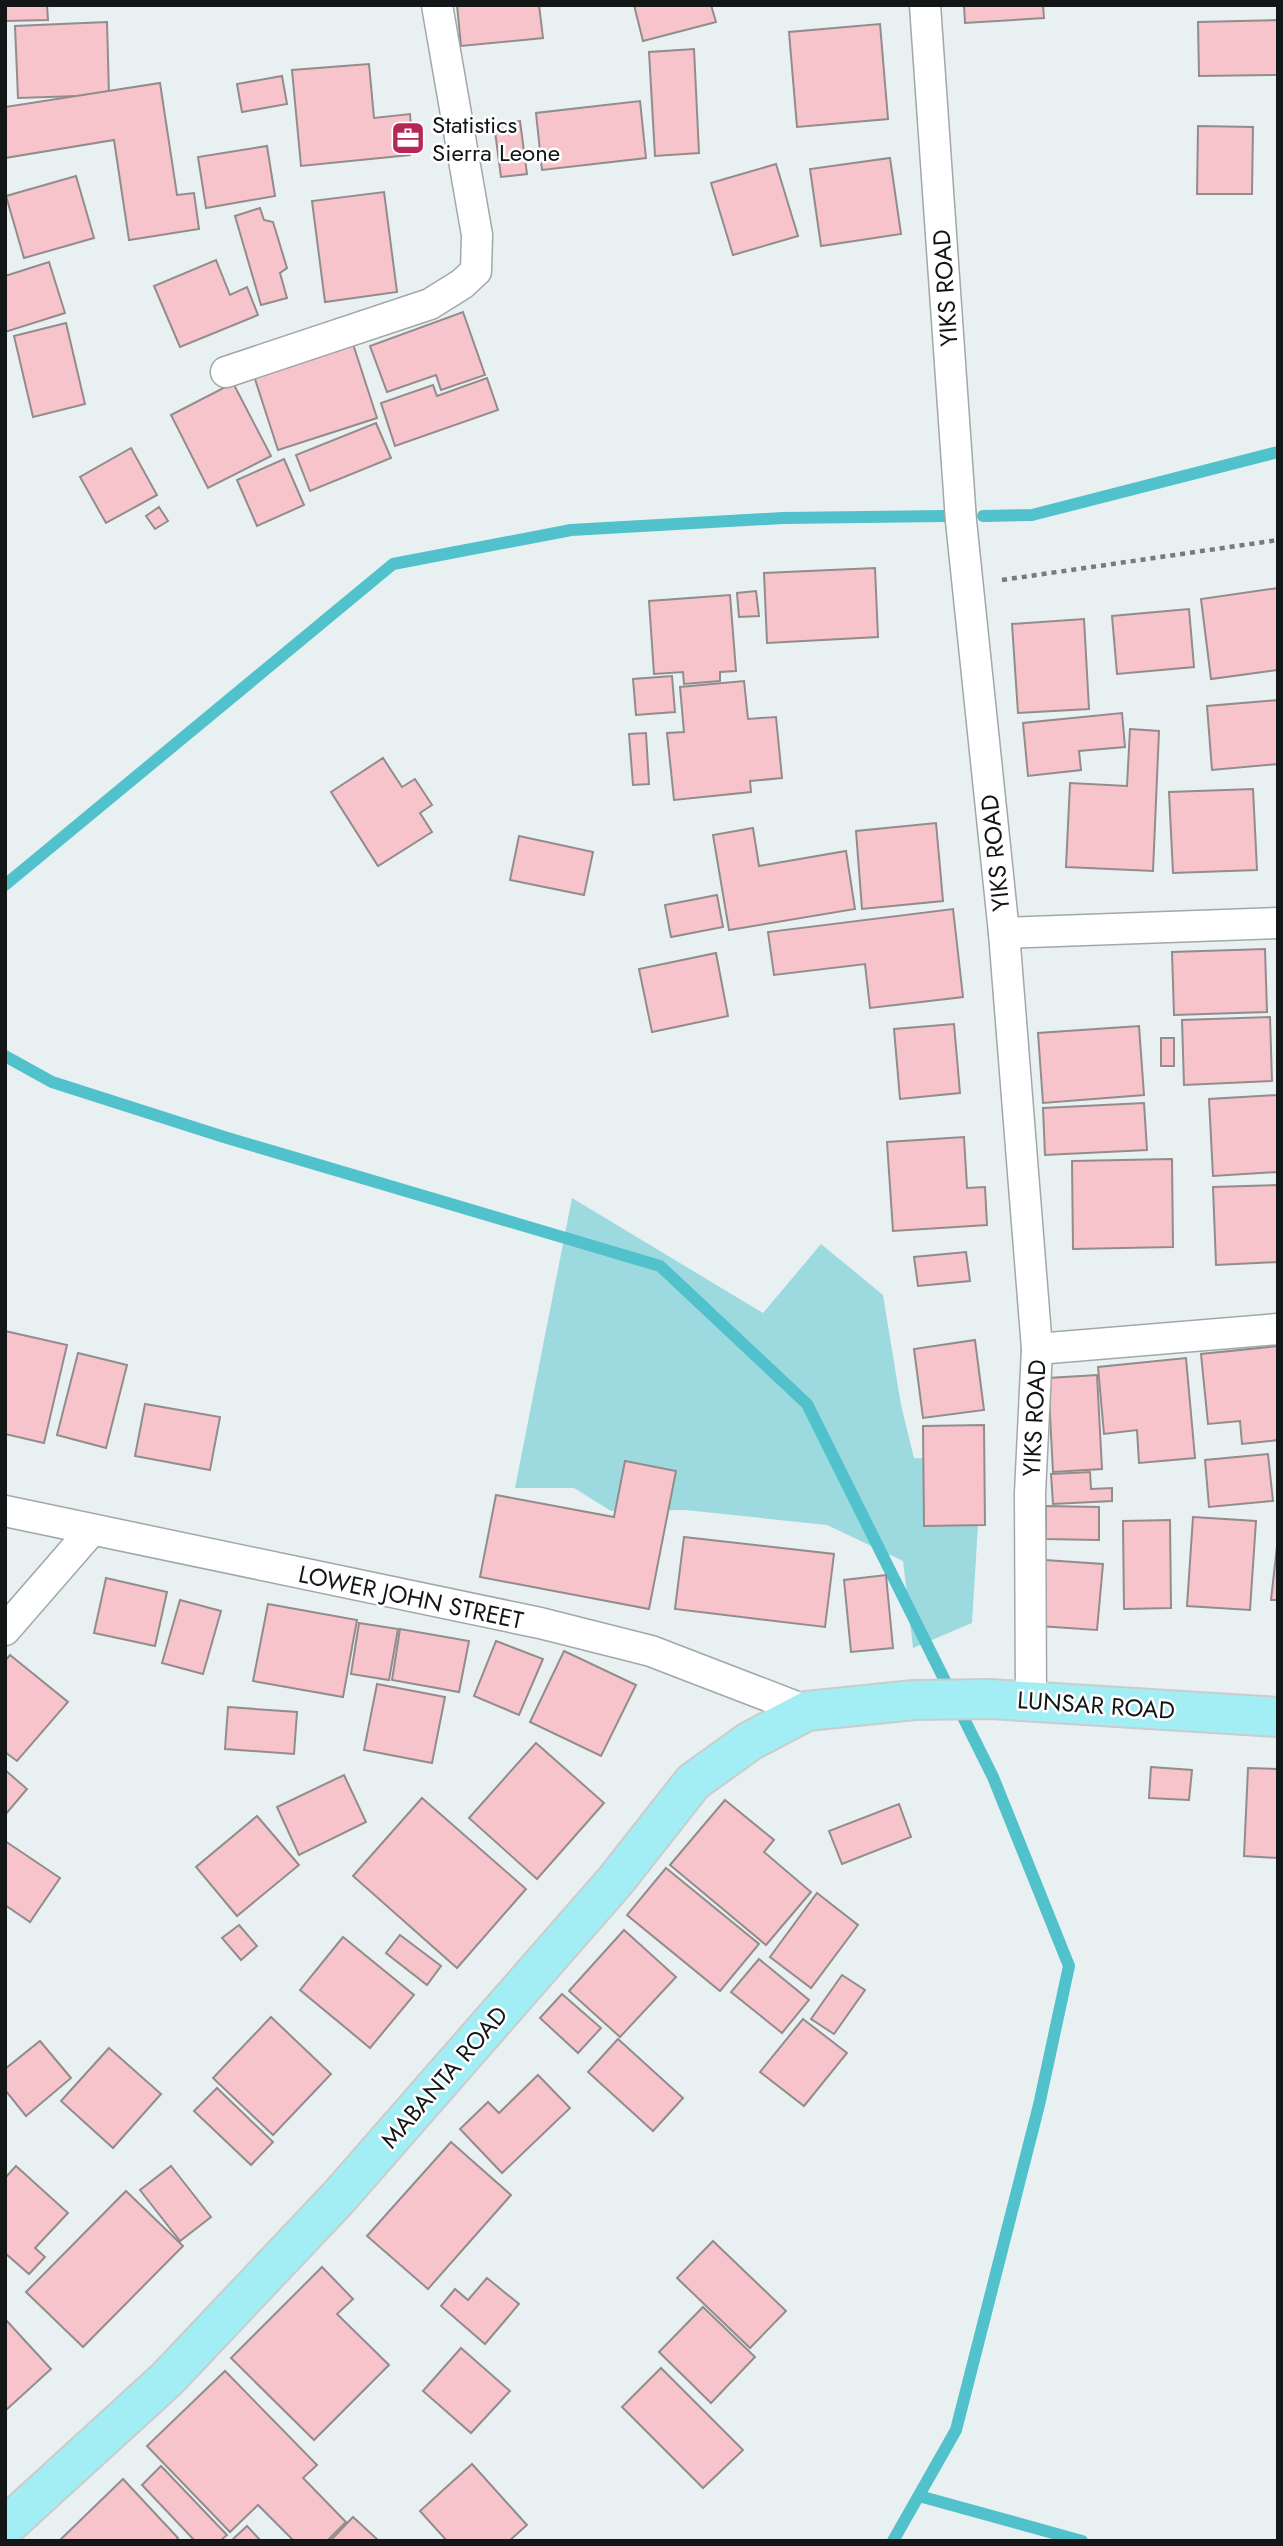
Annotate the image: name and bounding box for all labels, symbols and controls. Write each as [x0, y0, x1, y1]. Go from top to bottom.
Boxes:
place label: Statistics Sierra Leone [432, 107, 560, 170]
office icon: Statistics Sierra Leone [389, 119, 427, 157]
street label: YIKS ROAD [923, 228, 967, 348]
street label: YIKS ROAD [971, 793, 1019, 913]
street label: YIKS ROAD [1013, 1359, 1055, 1477]
street label: LOWER JOHN STREET [295, 1556, 527, 1638]
street label: LUNSAR ROAD [1016, 1682, 1176, 1728]
street label: MABANTA ROAD [372, 1998, 516, 2156]

